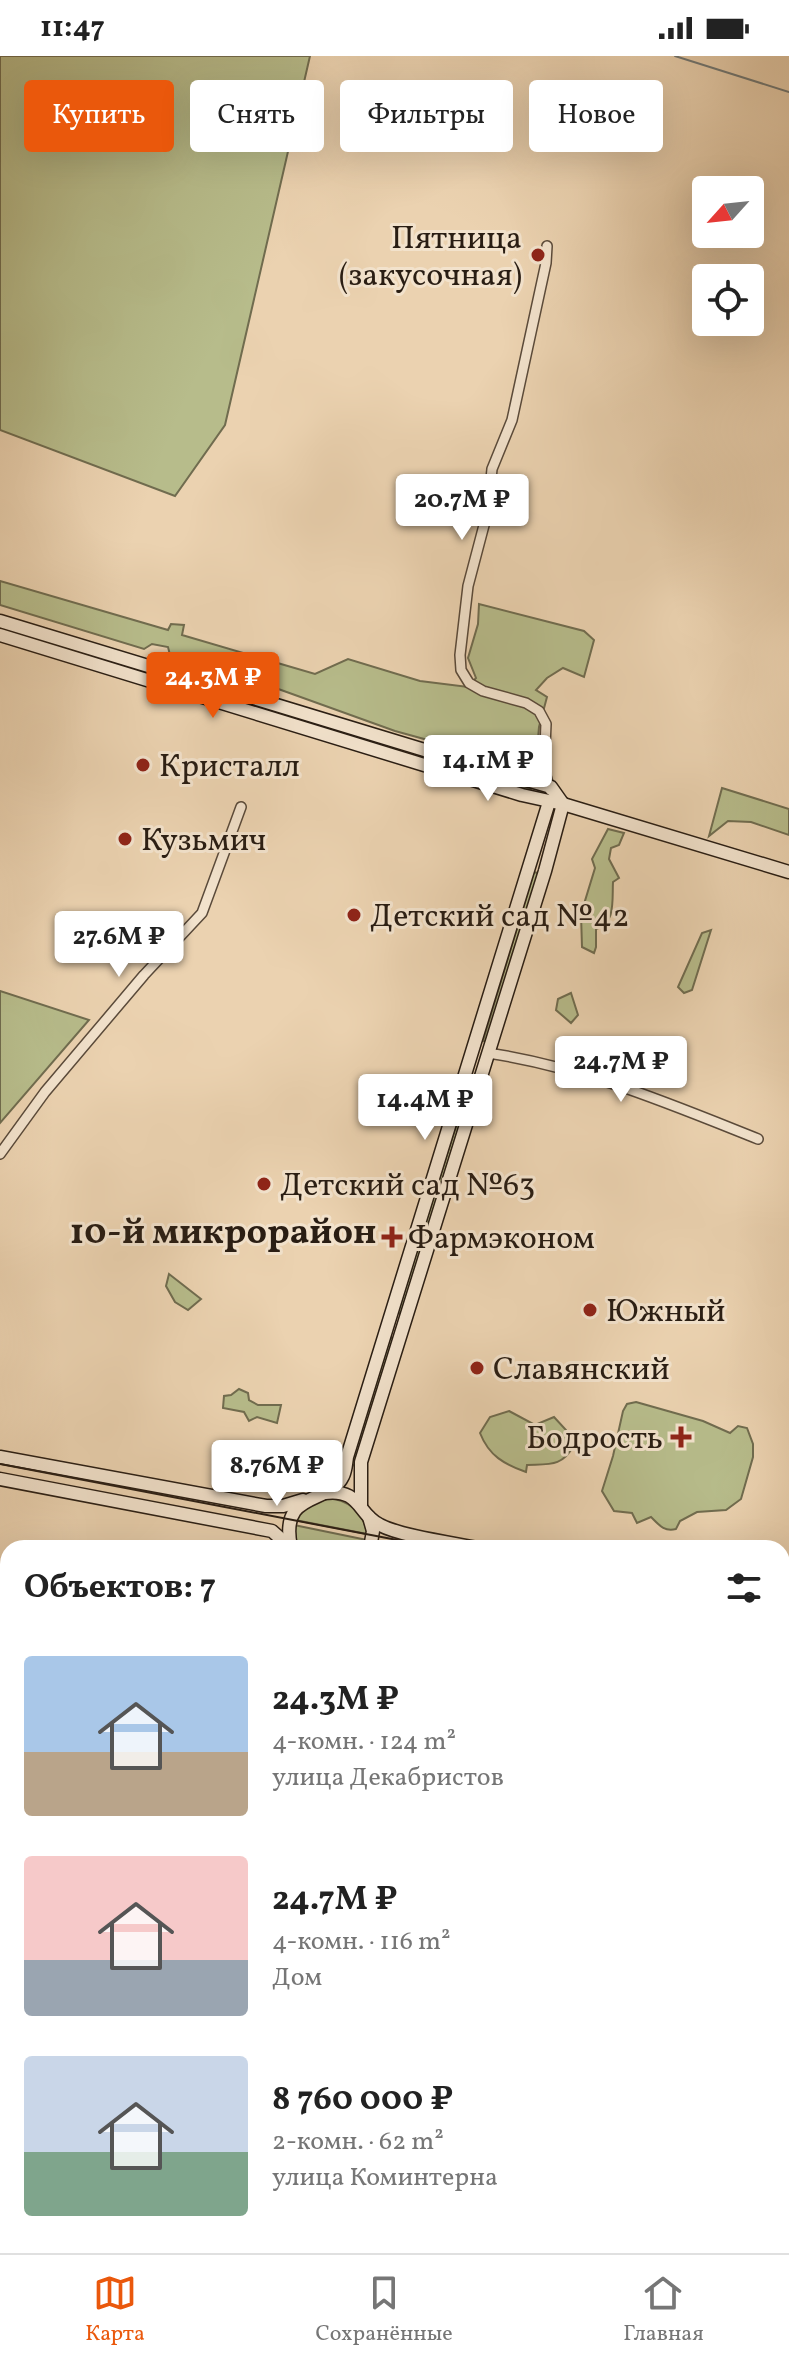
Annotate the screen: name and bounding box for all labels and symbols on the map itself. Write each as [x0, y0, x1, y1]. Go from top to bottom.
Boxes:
north arrow [692, 176, 764, 248]
place label: Пятница (закусочная) [339, 218, 522, 299]
marker: Пятница (закусочная) [529, 246, 547, 264]
pin: 20.7M ₽ [388, 474, 536, 542]
pin: 24.3M ₽ [139, 652, 287, 720]
pin: 14.1M ₽ [414, 735, 562, 803]
place label: Кристалл [159, 746, 300, 790]
marker: Кристалл [134, 756, 152, 774]
place label: Кузьмич [141, 820, 266, 864]
marker: Кузьмич [116, 830, 134, 848]
place label: Детский сад №42 [370, 896, 629, 940]
marker: Детский сад №42 [345, 906, 363, 924]
pin: 27.6M ₽ [45, 911, 193, 979]
pin: 24.7M ₽ [547, 1036, 695, 1104]
pin: 14.4M ₽ [351, 1074, 499, 1142]
place label: Детский сад №63 [280, 1165, 535, 1209]
marker: Детский сад №63 [255, 1175, 273, 1193]
district label: 10-й микрорайон [70, 1209, 376, 1259]
place label: Фармэконом [408, 1218, 595, 1262]
marker: Фармэконом [383, 1228, 401, 1246]
place label: Южный [606, 1291, 725, 1335]
marker: Южный [581, 1301, 599, 1319]
place label: Славянский [493, 1349, 670, 1393]
marker: Славянский [468, 1359, 486, 1377]
place label: Бодрость [526, 1418, 663, 1462]
marker: Бодрость [670, 1426, 692, 1448]
pin: 8.76M ₽ [203, 1440, 351, 1508]

